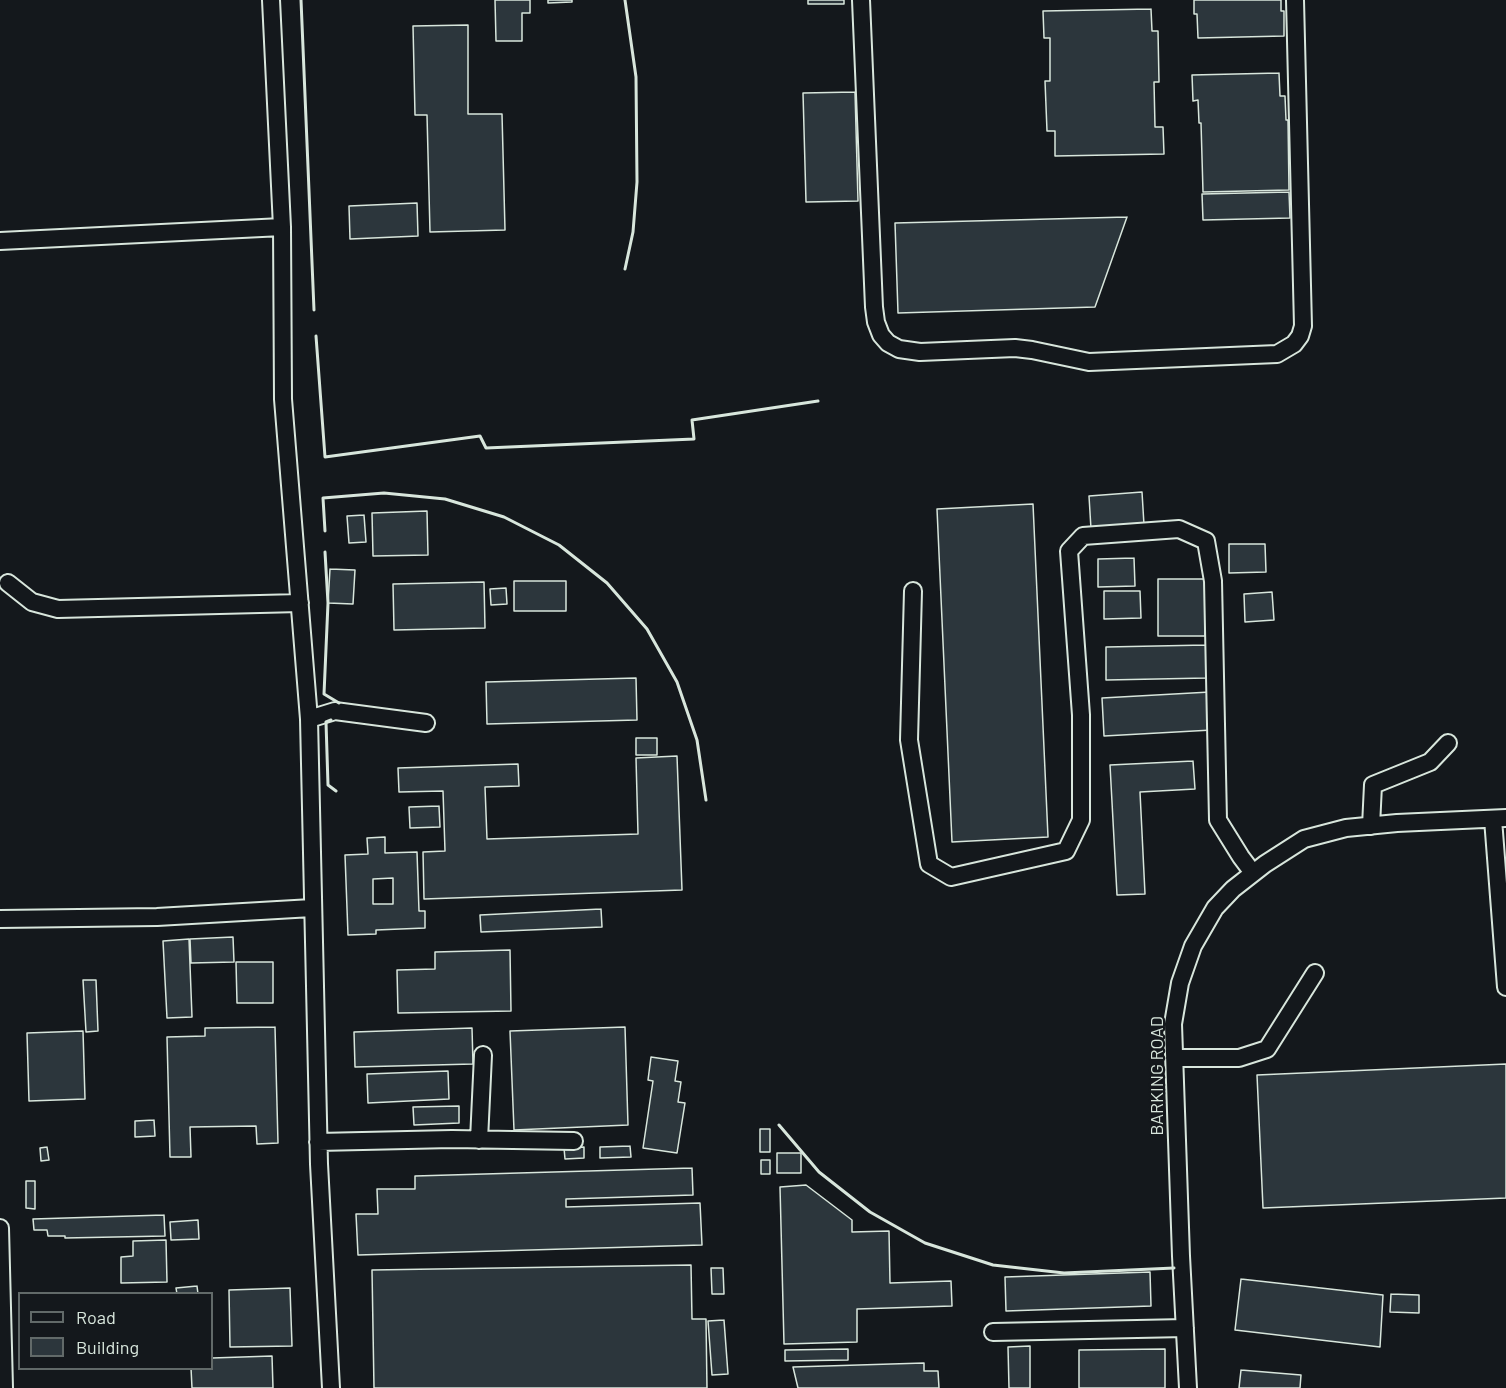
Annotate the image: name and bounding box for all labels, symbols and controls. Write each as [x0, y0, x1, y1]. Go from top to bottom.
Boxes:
street label: BARKING ROAD [1146, 1016, 1168, 1136]
legend [18, 1292, 213, 1370]
text: Road [76, 1306, 116, 1328]
text: Building [76, 1336, 139, 1358]

